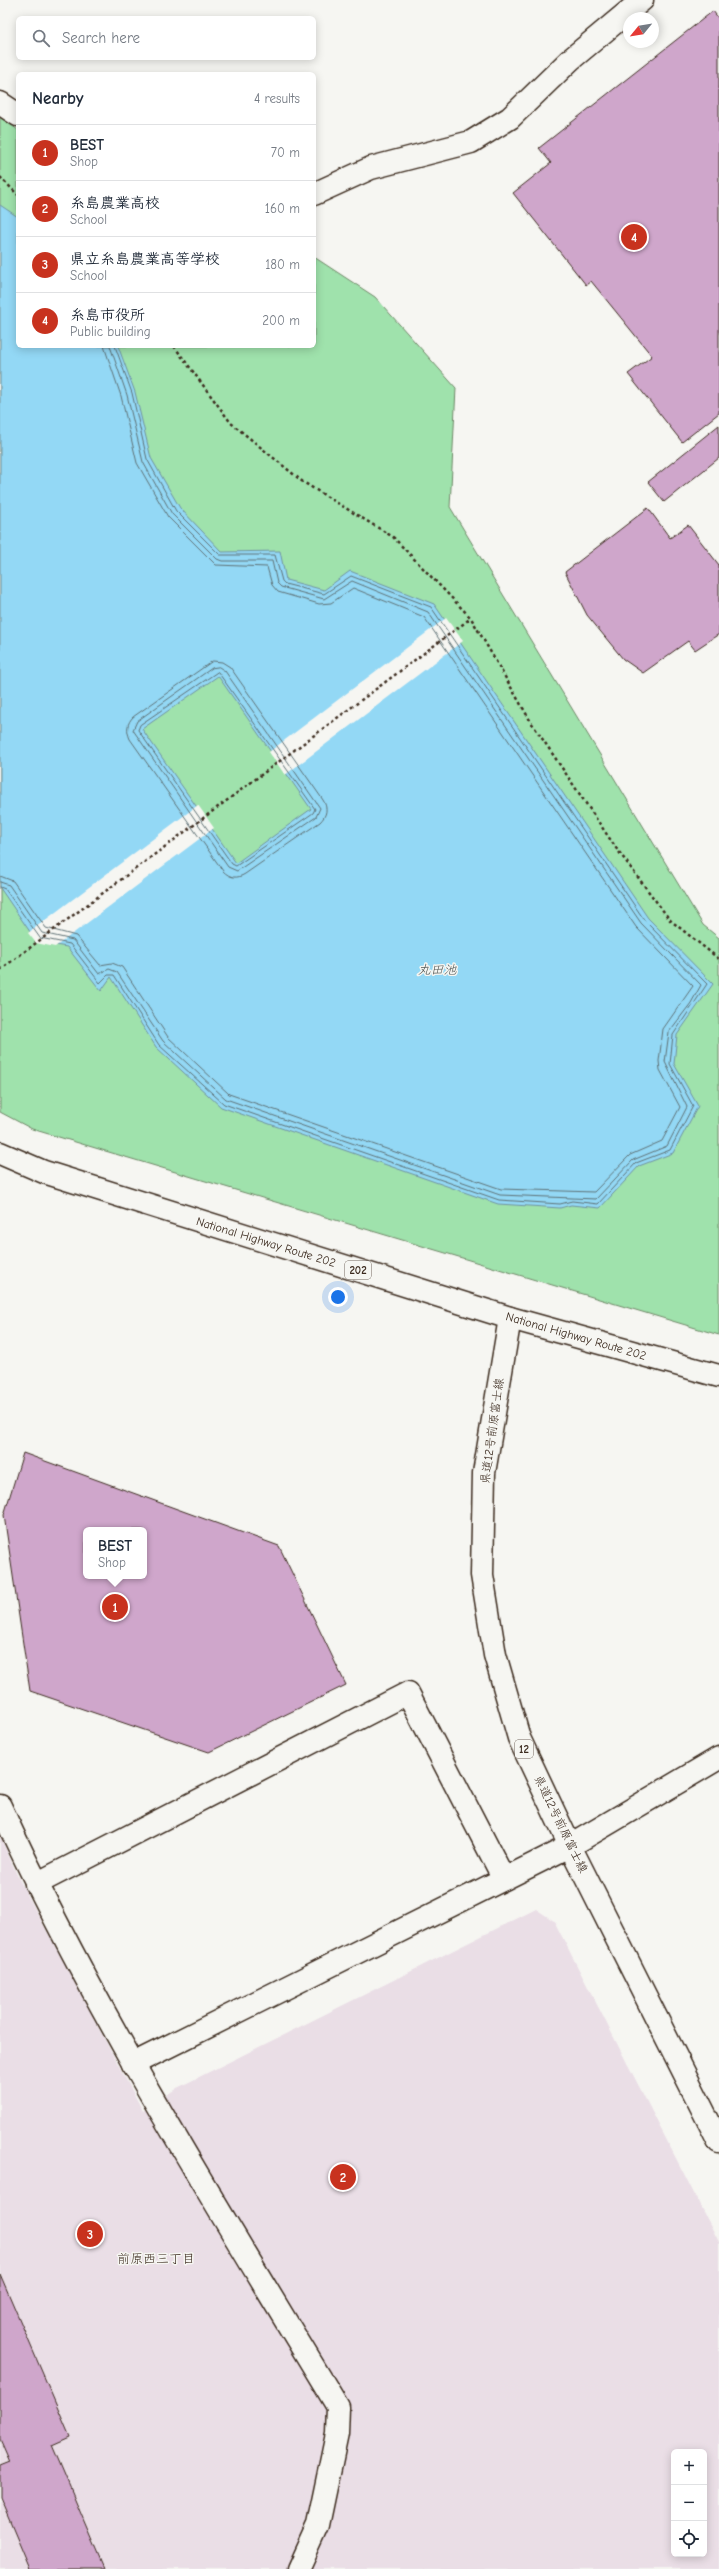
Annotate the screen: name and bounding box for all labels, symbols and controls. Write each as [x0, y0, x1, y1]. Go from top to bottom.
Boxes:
north arrow [623, 12, 659, 48]
search box [16, 16, 316, 60]
icon: search [30, 27, 52, 49]
text: Search here [62, 29, 140, 47]
text: Nearby [32, 89, 83, 108]
text: 4 results [254, 91, 300, 106]
text: BEST [70, 136, 104, 154]
text: 1 [42, 145, 48, 160]
text: 70 m [271, 145, 300, 160]
text: Shop [70, 154, 98, 169]
text: 糸島農業高校 [70, 194, 160, 212]
text: 2 [42, 201, 48, 216]
text: 160 m [265, 201, 300, 216]
text: School [70, 212, 107, 227]
pin: 4 [621, 222, 647, 252]
text: 県立糸島農業高等学校 [70, 250, 220, 268]
text: 3 [42, 257, 48, 272]
text: 180 m [265, 257, 300, 272]
text: School [70, 268, 107, 283]
text: 糸島市役所 [70, 306, 145, 324]
text: 4 [42, 313, 48, 328]
text: 200 m [262, 313, 300, 328]
text: Public building [70, 324, 151, 339]
water label: 丸田池 [417, 962, 457, 977]
street label: National Highway Route 202 [195, 1214, 337, 1270]
road number: 202 [345, 1261, 371, 1279]
your location [328, 1287, 348, 1307]
street label: National Highway Route 202 [504, 1309, 648, 1363]
street label: 県道12号前原富士線 [478, 1377, 506, 1485]
popup [83, 1527, 147, 1579]
text: BEST [98, 1537, 132, 1555]
text: Shop [98, 1555, 126, 1570]
pin: 1 [102, 1592, 128, 1622]
road number: 12 [515, 1740, 533, 1758]
street label: 県道12号前原富士線 [531, 1773, 591, 1875]
pin: 2 [330, 2162, 356, 2192]
pin: 3 [77, 2219, 103, 2249]
district label: 前原西三丁目 [117, 2251, 195, 2266]
map controls [671, 2449, 707, 2557]
button: + [671, 2449, 707, 2485]
button: − [671, 2485, 707, 2521]
button: locate [671, 2521, 707, 2557]

